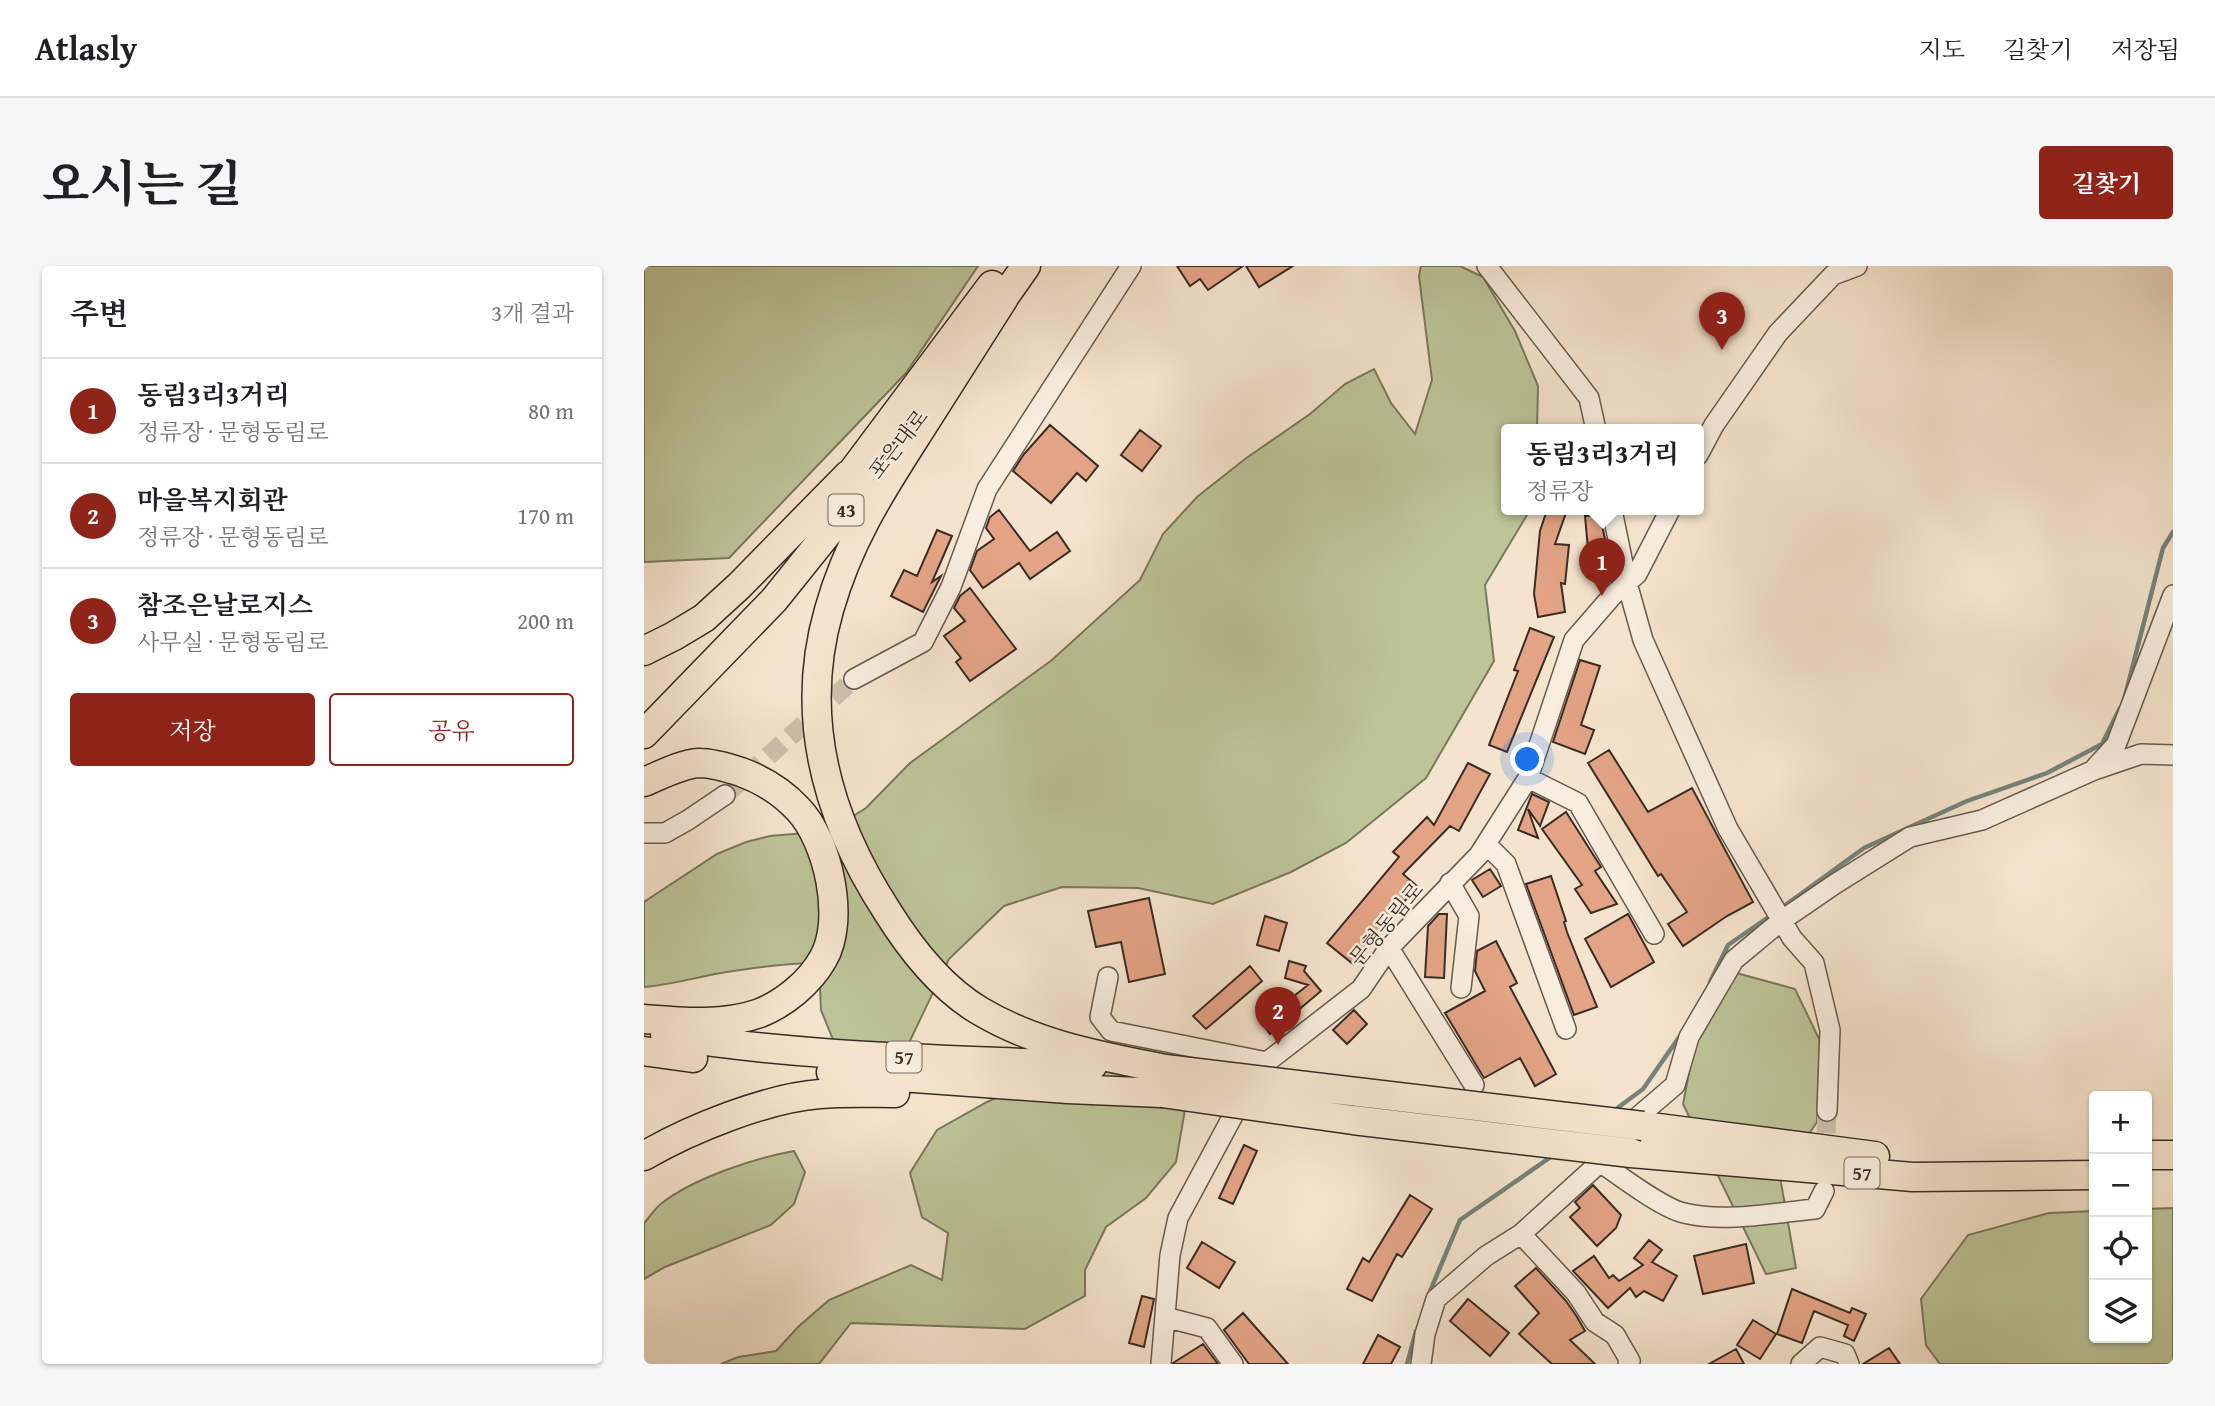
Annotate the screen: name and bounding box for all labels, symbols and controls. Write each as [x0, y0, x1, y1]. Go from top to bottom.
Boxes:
text: Atlasly [35, 24, 137, 72]
text: 지도 [1919, 32, 1965, 67]
text: 길찾기 [2003, 32, 2072, 67]
text: 저장됨 [2110, 32, 2180, 67]
button: 길찾기 [2039, 146, 2173, 219]
text: 오시는 길 [42, 147, 242, 219]
text: 주변 [70, 291, 128, 335]
pin: 3 [1699, 292, 1745, 350]
text: 3개 결과 [491, 296, 574, 329]
text: 동림3리3거리 [137, 375, 290, 414]
text: 1 [87, 394, 99, 427]
text: 80 m [528, 394, 574, 427]
street label: 포은대로 [861, 402, 935, 486]
text: 정류장 · 문형동림로 [137, 415, 329, 448]
popup [1501, 424, 1704, 515]
text: 동림3리3거리 [1526, 434, 1679, 473]
text: 정류장 [1526, 474, 1593, 507]
text: 마을복지회관 [137, 480, 288, 519]
road number: 43 [828, 494, 864, 526]
text: 2 [87, 499, 99, 532]
text: 170 m [517, 499, 574, 532]
text: 정류장 · 문형동림로 [137, 520, 329, 553]
pin: 1 [1579, 538, 1625, 596]
text: 참조은날로지스 [137, 585, 313, 624]
text: 3 [87, 604, 99, 637]
text: 200 m [517, 604, 574, 637]
text: 사무실 · 문형동림로 [137, 625, 329, 658]
button: 저장 [70, 693, 315, 766]
button: 공유 [329, 693, 574, 766]
your location [1510, 742, 1544, 776]
street label: 문형동림로 [1342, 875, 1430, 973]
pin: 2 [1255, 987, 1301, 1045]
road number: 57 [887, 1042, 922, 1072]
map controls [2089, 1091, 2152, 1343]
button: + [2089, 1091, 2152, 1154]
button: − [2089, 1154, 2152, 1217]
road number: 57 [1844, 1158, 1880, 1189]
button: locate [2089, 1217, 2152, 1280]
button: layers [2089, 1280, 2152, 1343]

